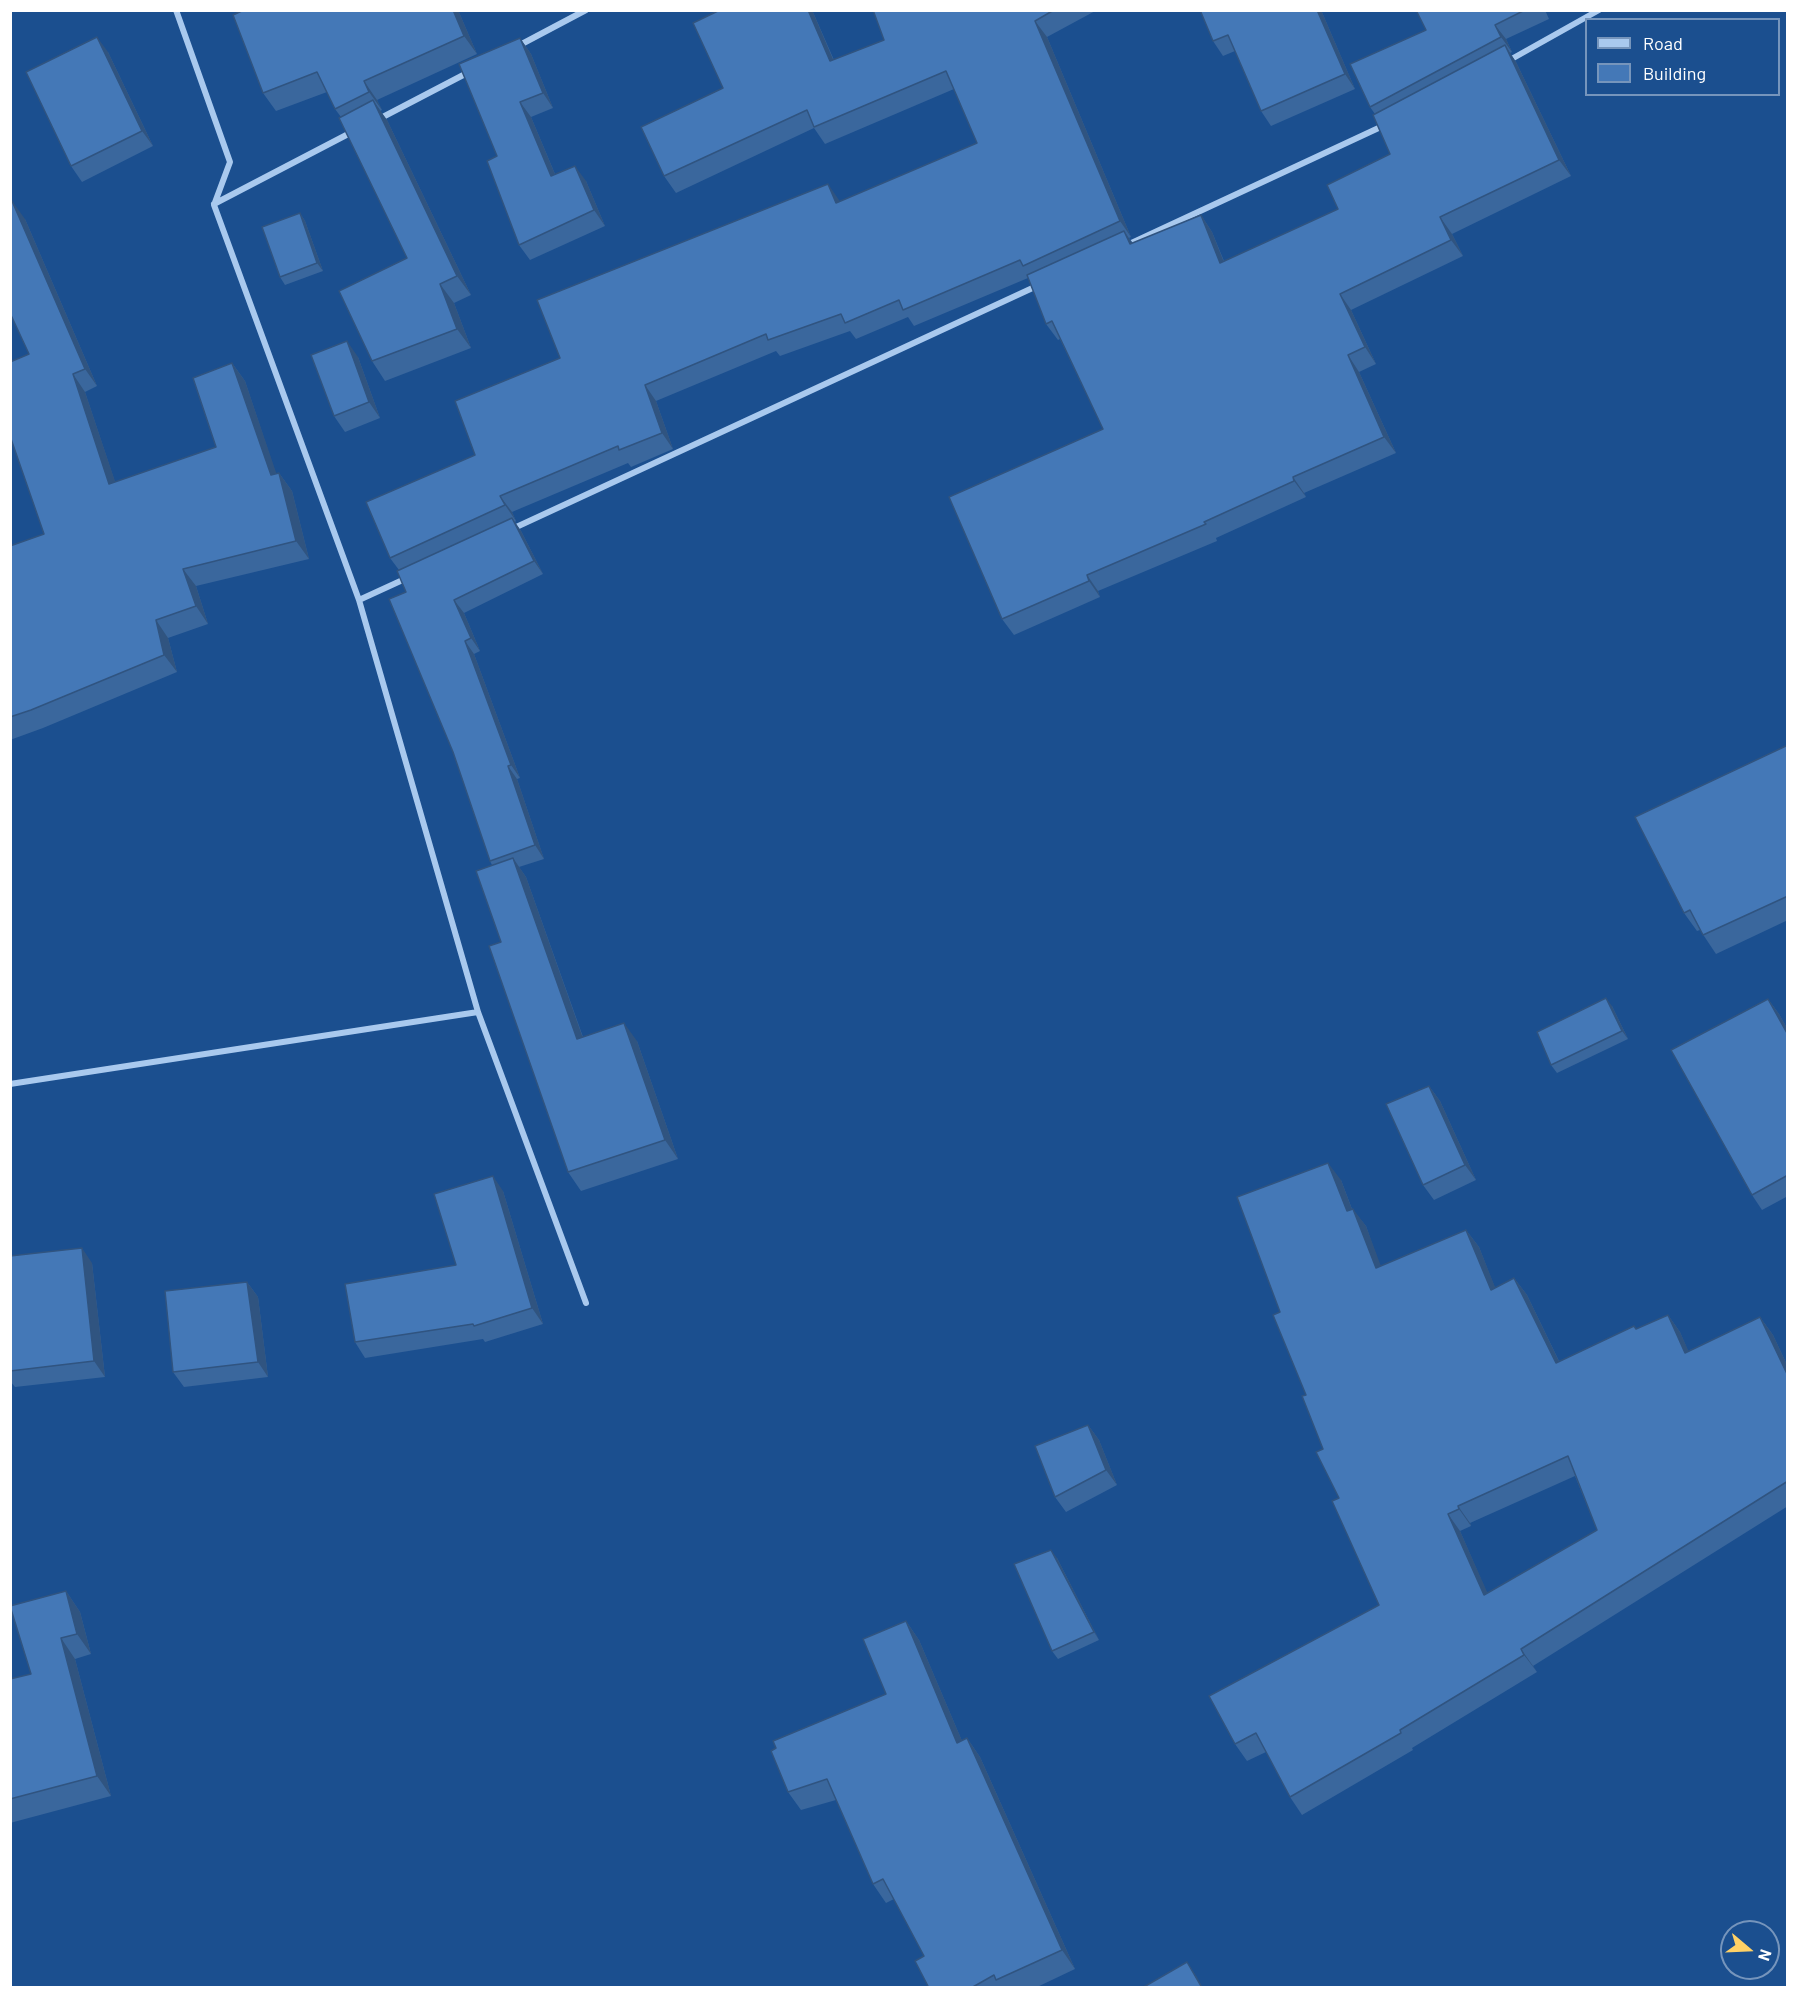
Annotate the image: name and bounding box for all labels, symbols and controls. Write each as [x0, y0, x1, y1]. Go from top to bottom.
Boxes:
legend [1585, 18, 1780, 96]
text: Road [1643, 32, 1683, 54]
text: Building [1643, 62, 1706, 84]
north arrow [1720, 1920, 1780, 1980]
text: N [1755, 1947, 1776, 1963]

